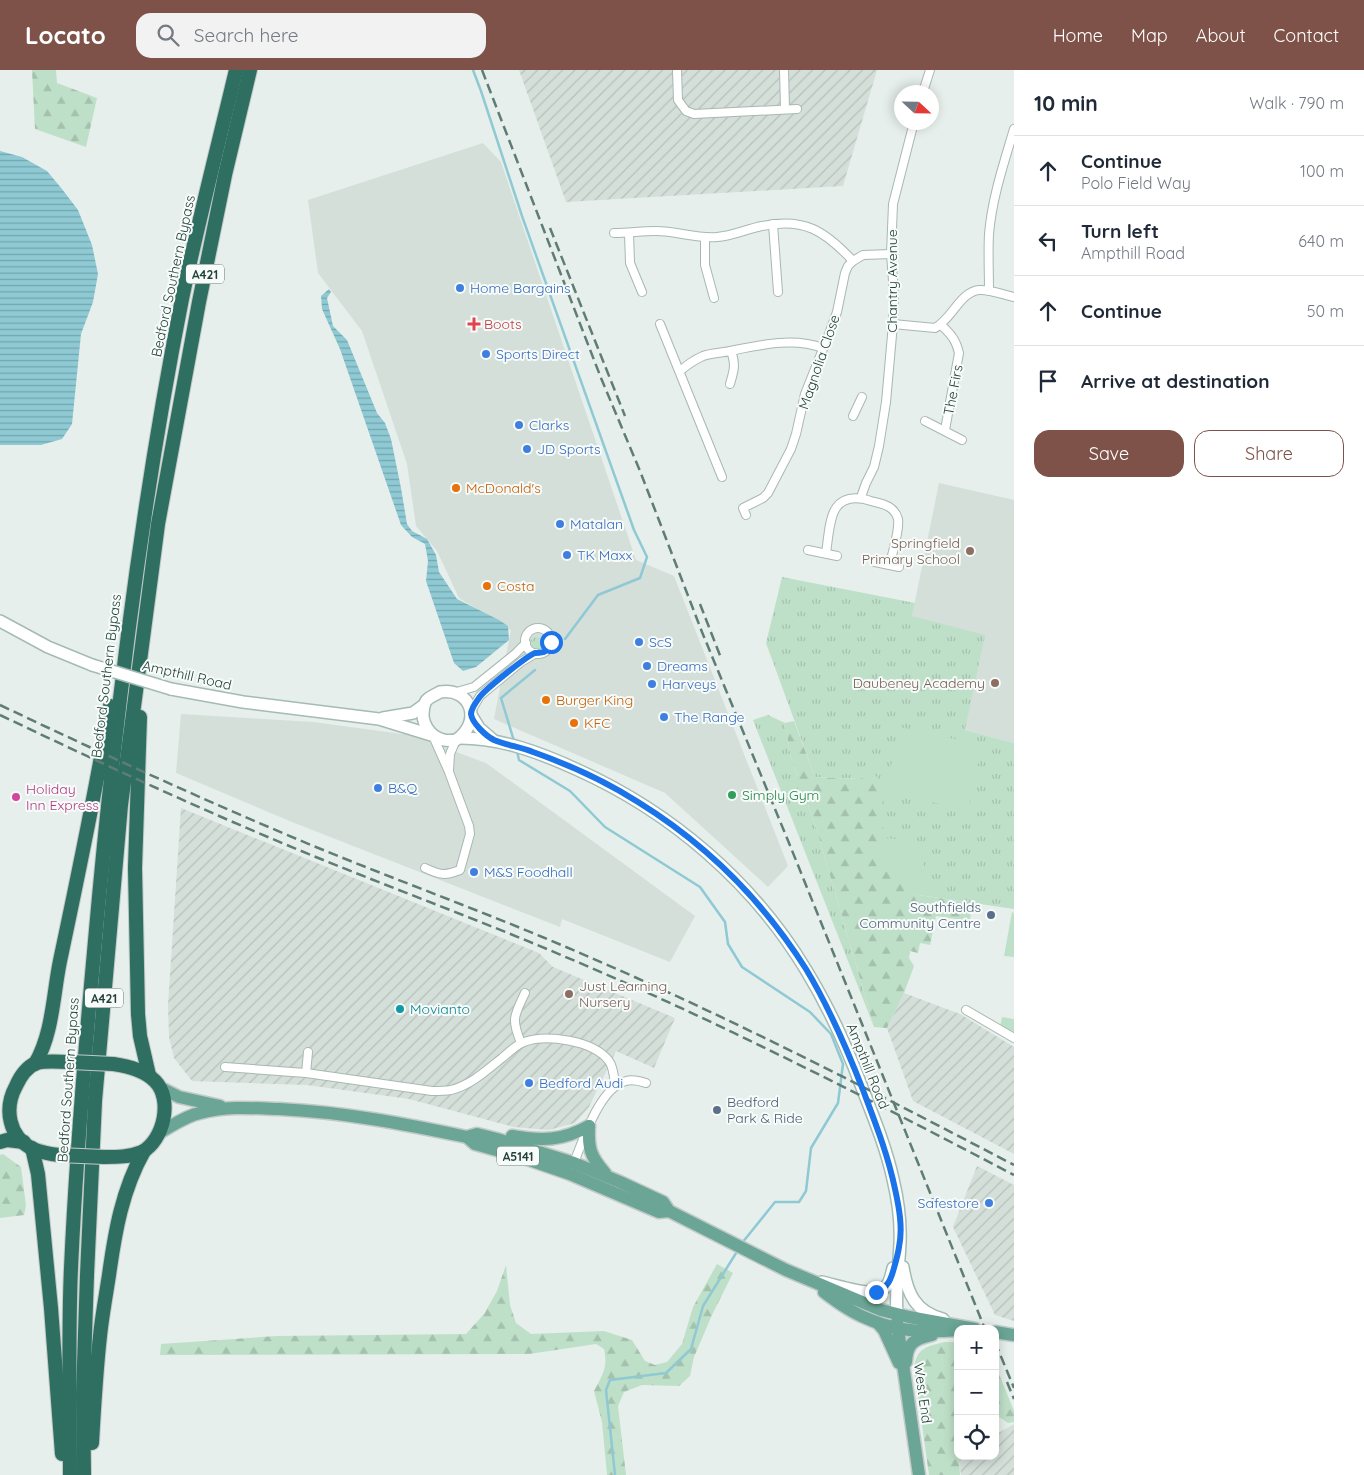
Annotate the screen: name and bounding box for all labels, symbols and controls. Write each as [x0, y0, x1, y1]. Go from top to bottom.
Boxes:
search box [136, 13, 486, 58]
text: Locato [25, 20, 106, 50]
icon: search [154, 21, 182, 49]
text: Search here [194, 23, 299, 47]
text: Home [1053, 24, 1103, 47]
text: Map [1131, 24, 1168, 47]
text: About [1196, 24, 1246, 47]
text: Contact [1274, 24, 1339, 47]
north arrow [894, 85, 939, 130]
text: 10 min [1034, 90, 1098, 116]
text: Walk · 790 m [1249, 93, 1344, 113]
text: Continue [1081, 149, 1162, 173]
icon: ahead [1034, 157, 1062, 185]
text: 100 m [1300, 161, 1344, 181]
text: Polo Field Way [1081, 173, 1191, 193]
street label: Bedford Southern Bypass [147, 193, 199, 359]
text: Turn left [1081, 219, 1159, 243]
icon: left [1034, 227, 1062, 255]
street label: Chantry Avenue [883, 229, 901, 333]
text: 640 m [1298, 231, 1344, 251]
text: Ampthill Road [1081, 243, 1185, 263]
road number: A421 [186, 264, 224, 283]
place label: Home Bargains [470, 279, 571, 297]
marker: Home Bargains [454, 282, 466, 294]
icon: ahead [1034, 297, 1062, 325]
text: Continue [1081, 299, 1162, 323]
text: 50 m [1307, 301, 1344, 321]
street label: Magnolia Close [794, 312, 844, 412]
place label: Boots [484, 315, 522, 333]
marker: Boots [468, 318, 480, 330]
place label: Sports Direct [496, 345, 580, 363]
marker: Sports Direct [480, 348, 492, 360]
street label: The Firs [939, 363, 967, 417]
icon: arrive [1034, 367, 1062, 395]
text: Arrive at destination [1081, 369, 1270, 393]
place label: Clarks [529, 416, 569, 434]
marker: Clarks [513, 419, 525, 431]
button: Save [1034, 430, 1184, 477]
button: Share [1194, 430, 1344, 477]
place label: JD Sports [537, 440, 601, 458]
marker: JD Sports [521, 443, 533, 455]
place label: McDonald's [466, 479, 541, 497]
marker: McDonald's [450, 482, 462, 494]
place label: Matalan [570, 515, 623, 533]
marker: Matalan [554, 518, 566, 530]
place label: Springfield Primary School [862, 534, 960, 568]
marker: Springfield Primary School [964, 545, 976, 557]
place label: TK Maxx [577, 546, 633, 564]
marker: TK Maxx [561, 549, 573, 561]
place label: Costa [497, 577, 534, 595]
marker: Costa [481, 580, 493, 592]
street label: Bedford Southern Bypass [87, 593, 125, 759]
route start [540, 631, 563, 654]
place label: ScS [649, 633, 672, 651]
marker: ScS [633, 636, 645, 648]
street label: Ampthill Road [141, 656, 233, 694]
place label: Dreams [657, 657, 708, 675]
marker: Dreams [641, 660, 653, 672]
place label: Daubeney Academy [853, 674, 985, 692]
place label: Harveys [662, 675, 716, 693]
marker: Daubeney Academy [989, 677, 1001, 689]
marker: Harveys [646, 678, 658, 690]
place label: Burger King [556, 691, 633, 709]
marker: Burger King [540, 694, 552, 706]
place label: The Range [674, 708, 745, 726]
marker: The Range [658, 711, 670, 723]
place label: KFC [584, 714, 610, 732]
marker: KFC [568, 717, 580, 729]
place label: B&Q [388, 779, 419, 797]
place label: Holiday Inn Express [26, 780, 99, 814]
marker: B&Q [372, 782, 384, 794]
place label: Simply Gym [742, 786, 819, 804]
marker: Simply Gym [726, 789, 738, 801]
marker: Holiday Inn Express [10, 791, 22, 803]
place label: M&S Foodhall [484, 863, 573, 881]
marker: M&S Foodhall [468, 866, 480, 878]
place label: Southfields Community Centre [859, 898, 981, 932]
marker: Southfields Community Centre [985, 909, 997, 921]
place label: Just Learning Nursery [579, 977, 667, 1011]
road number: A421 [85, 988, 123, 1008]
marker: Just Learning Nursery [563, 988, 575, 1000]
street label: Bedford Southern Bypass [53, 997, 83, 1163]
place label: Movianto [410, 1000, 470, 1018]
marker: Movianto [394, 1003, 406, 1015]
street label: Ampthill Road [843, 1020, 893, 1112]
place label: Bedford Audi [539, 1074, 623, 1092]
marker: Bedford Audi [523, 1077, 535, 1089]
place label: Bedford Park & Ride [727, 1093, 803, 1127]
marker: Bedford Park & Ride [711, 1104, 723, 1116]
road number: A5141 [497, 1146, 539, 1166]
place label: Safestore [918, 1194, 979, 1212]
marker: Safestore [983, 1197, 995, 1209]
route end [865, 1281, 888, 1304]
map controls [954, 1325, 999, 1460]
button: + [954, 1325, 999, 1370]
street label: West End [910, 1362, 936, 1424]
button: − [954, 1370, 999, 1415]
button: locate [954, 1415, 999, 1460]

